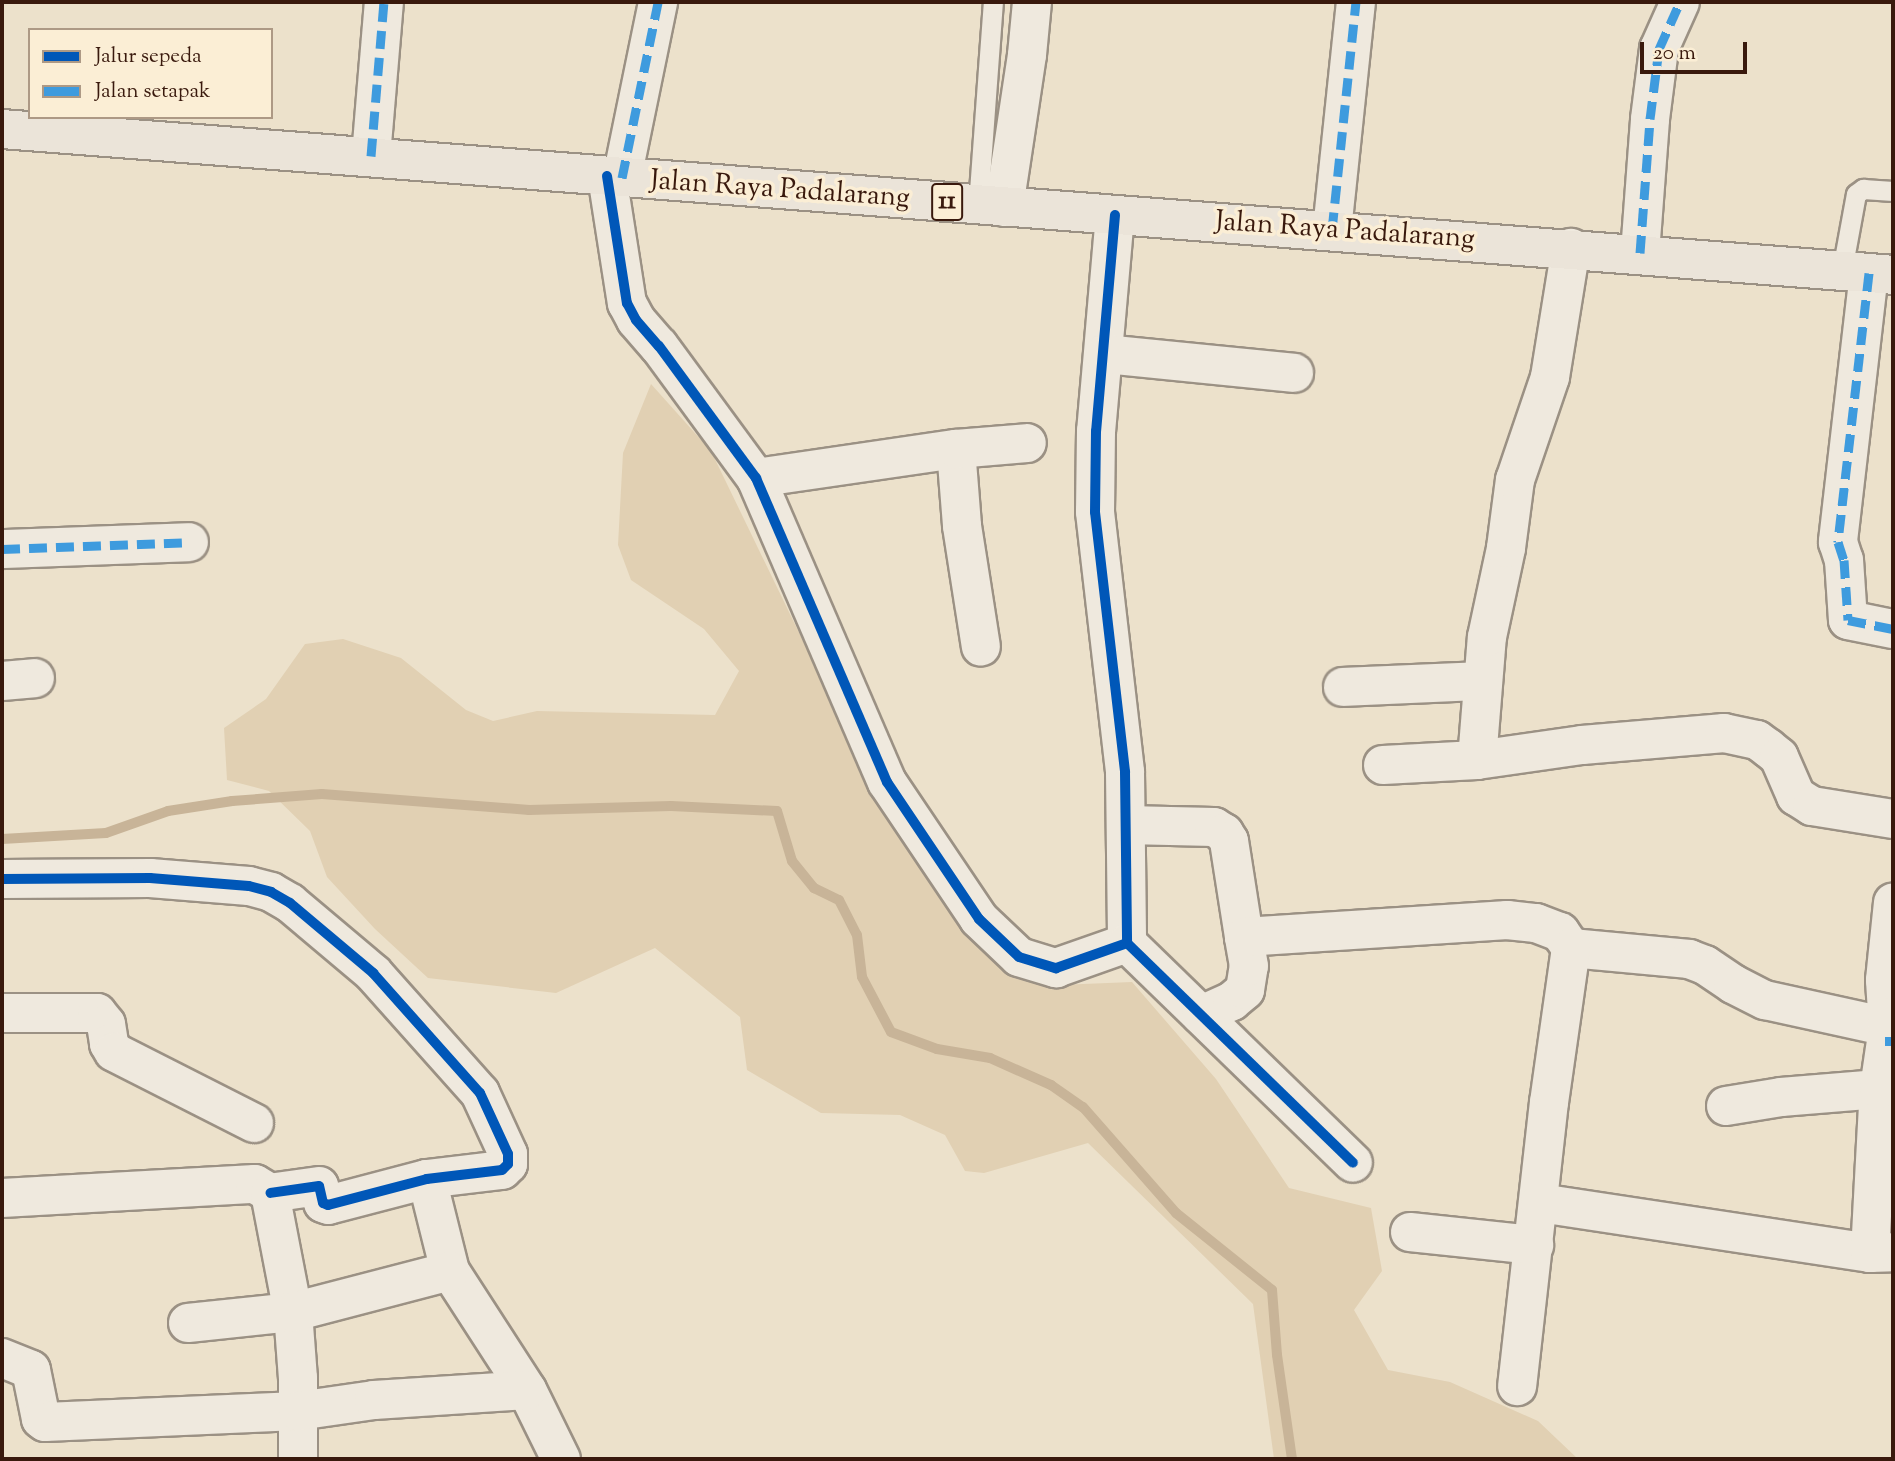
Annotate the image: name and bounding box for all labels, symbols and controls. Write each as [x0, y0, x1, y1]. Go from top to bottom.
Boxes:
legend [28, 28, 273, 119]
scale bar [1643, 28, 1750, 72]
text: 20 m [1653, 39, 1696, 69]
text: Jalur sepeda [95, 42, 202, 72]
text: Jalan setapak [95, 77, 211, 107]
street label: Jalan Raya Padalarang [649, 164, 911, 216]
road number: 11 [930, 180, 964, 224]
street label: Jalan Raya Padalarang [1214, 205, 1476, 257]

